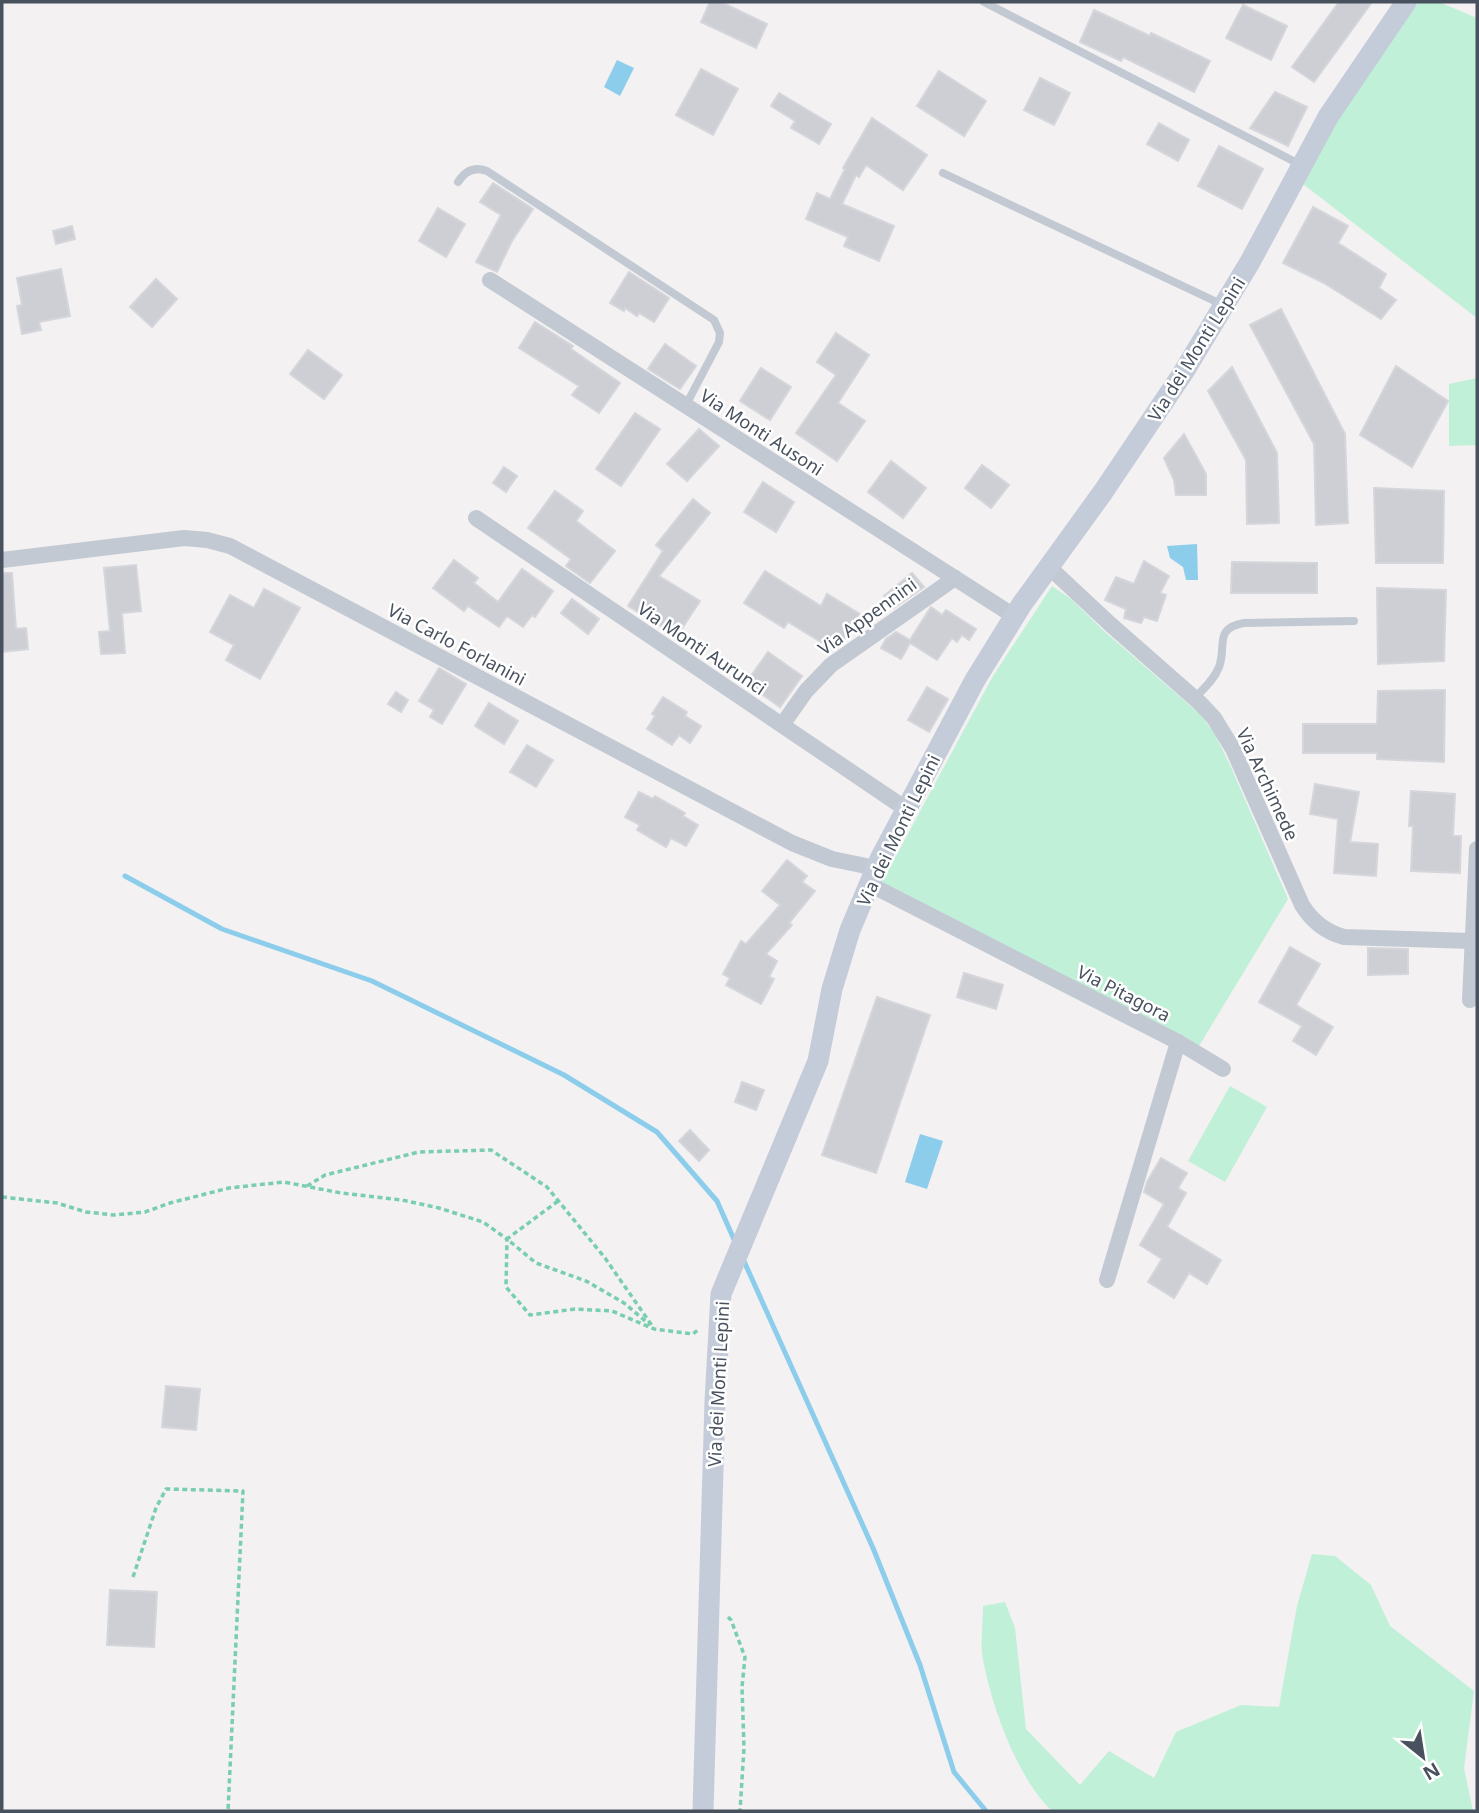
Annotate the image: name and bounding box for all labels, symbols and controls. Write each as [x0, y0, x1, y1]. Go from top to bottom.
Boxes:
street label: Via dei Monti Lepini [1142, 272, 1250, 426]
street label: Via Monti Ausoni [696, 383, 828, 481]
street label: Via Appennini [813, 572, 921, 660]
street label: Via Monti Aurunci [633, 596, 771, 700]
street label: Via Carlo Forlanini [384, 597, 530, 691]
street label: Via Archimede [1231, 724, 1305, 844]
street label: Via dei Monti Lepini [851, 750, 945, 910]
street label: Via Pitagora [1073, 959, 1175, 1027]
street label: Via dei Monti Lepini [702, 1300, 734, 1468]
north arrow [1388, 1722, 1458, 1792]
text: N [1418, 1757, 1445, 1787]

